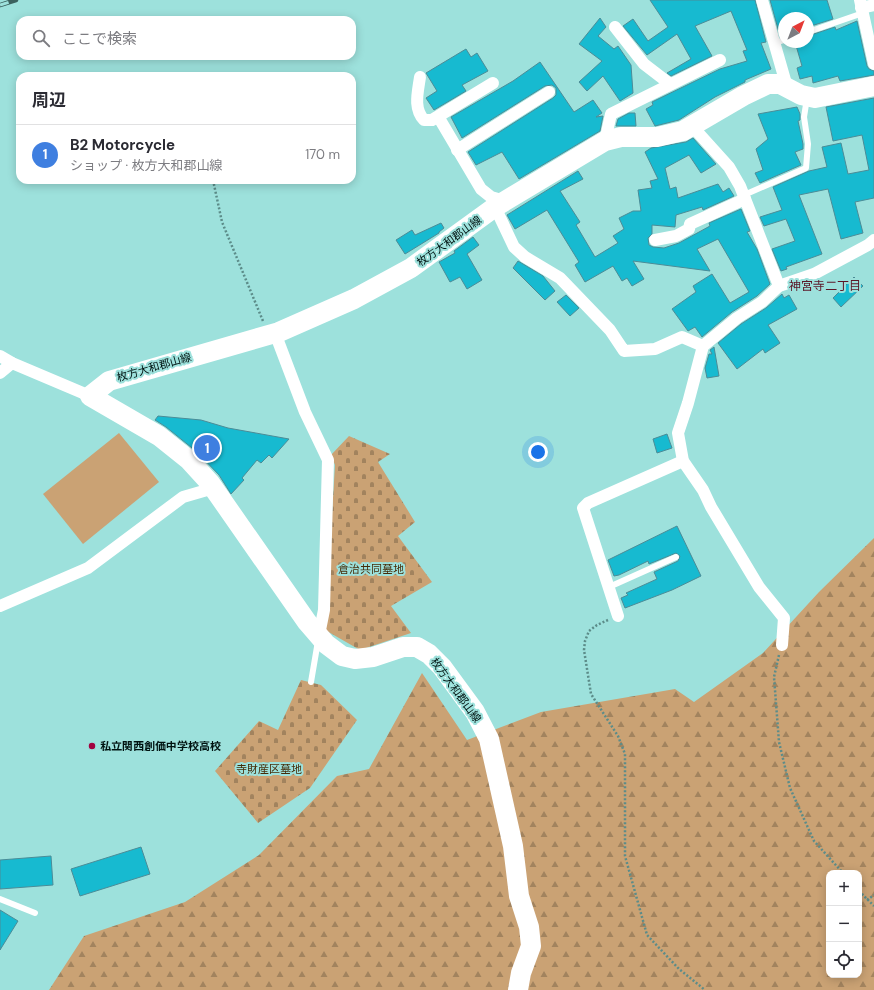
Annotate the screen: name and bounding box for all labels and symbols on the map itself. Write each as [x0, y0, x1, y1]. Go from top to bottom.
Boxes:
north arrow [778, 12, 814, 48]
street label: 枚方大和郡山線 [414, 213, 484, 269]
district label: 神宮寺二丁目 [789, 278, 861, 294]
street label: 枚方大和郡山線 [115, 350, 193, 384]
pin: 1 [194, 433, 220, 463]
your location [528, 442, 548, 462]
park label: 倉治共同墓地 [338, 562, 404, 576]
street label: 枚方大和郡山線 [428, 655, 484, 725]
place label: 私立関西創価中学校高校 [100, 739, 221, 753]
marker: 私立関西創価中学校高校 [87, 741, 97, 751]
park label: 寺財産区墓地 [236, 762, 302, 776]

